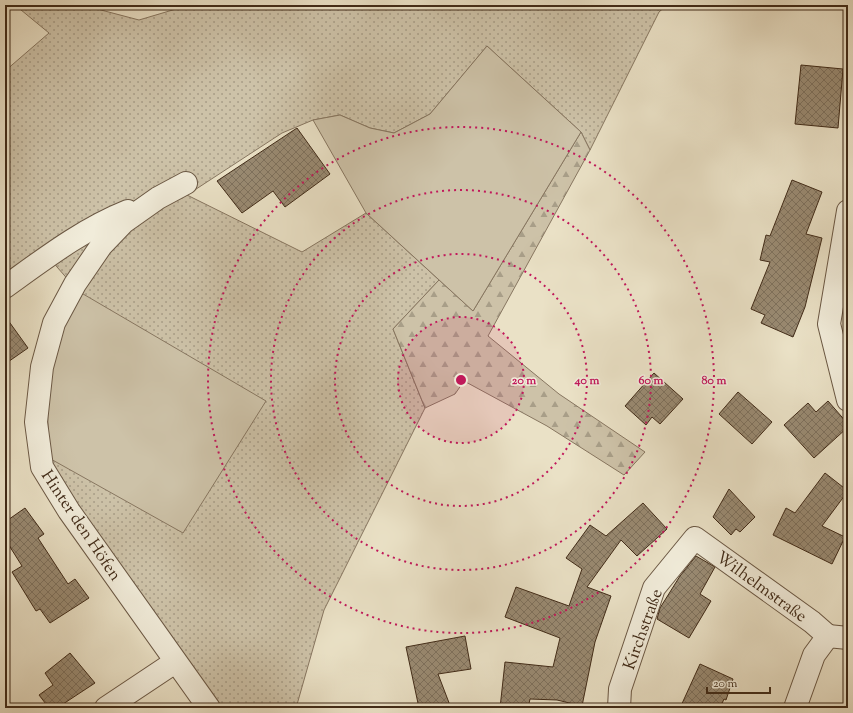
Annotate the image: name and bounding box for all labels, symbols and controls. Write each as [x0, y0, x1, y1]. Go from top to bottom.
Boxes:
text: 20 m [512, 372, 536, 390]
text: 40 m [574, 372, 599, 390]
text: 60 m [639, 372, 663, 390]
text: 80 m [702, 372, 726, 390]
centre of rings [454, 373, 468, 387]
street label: Hinter den Höfen [34, 466, 126, 586]
street label: Wilhelmstraße [710, 546, 811, 629]
street label: Kirchstraße [618, 586, 670, 674]
scale bar [707, 669, 770, 695]
text: 20 m [713, 675, 738, 693]

